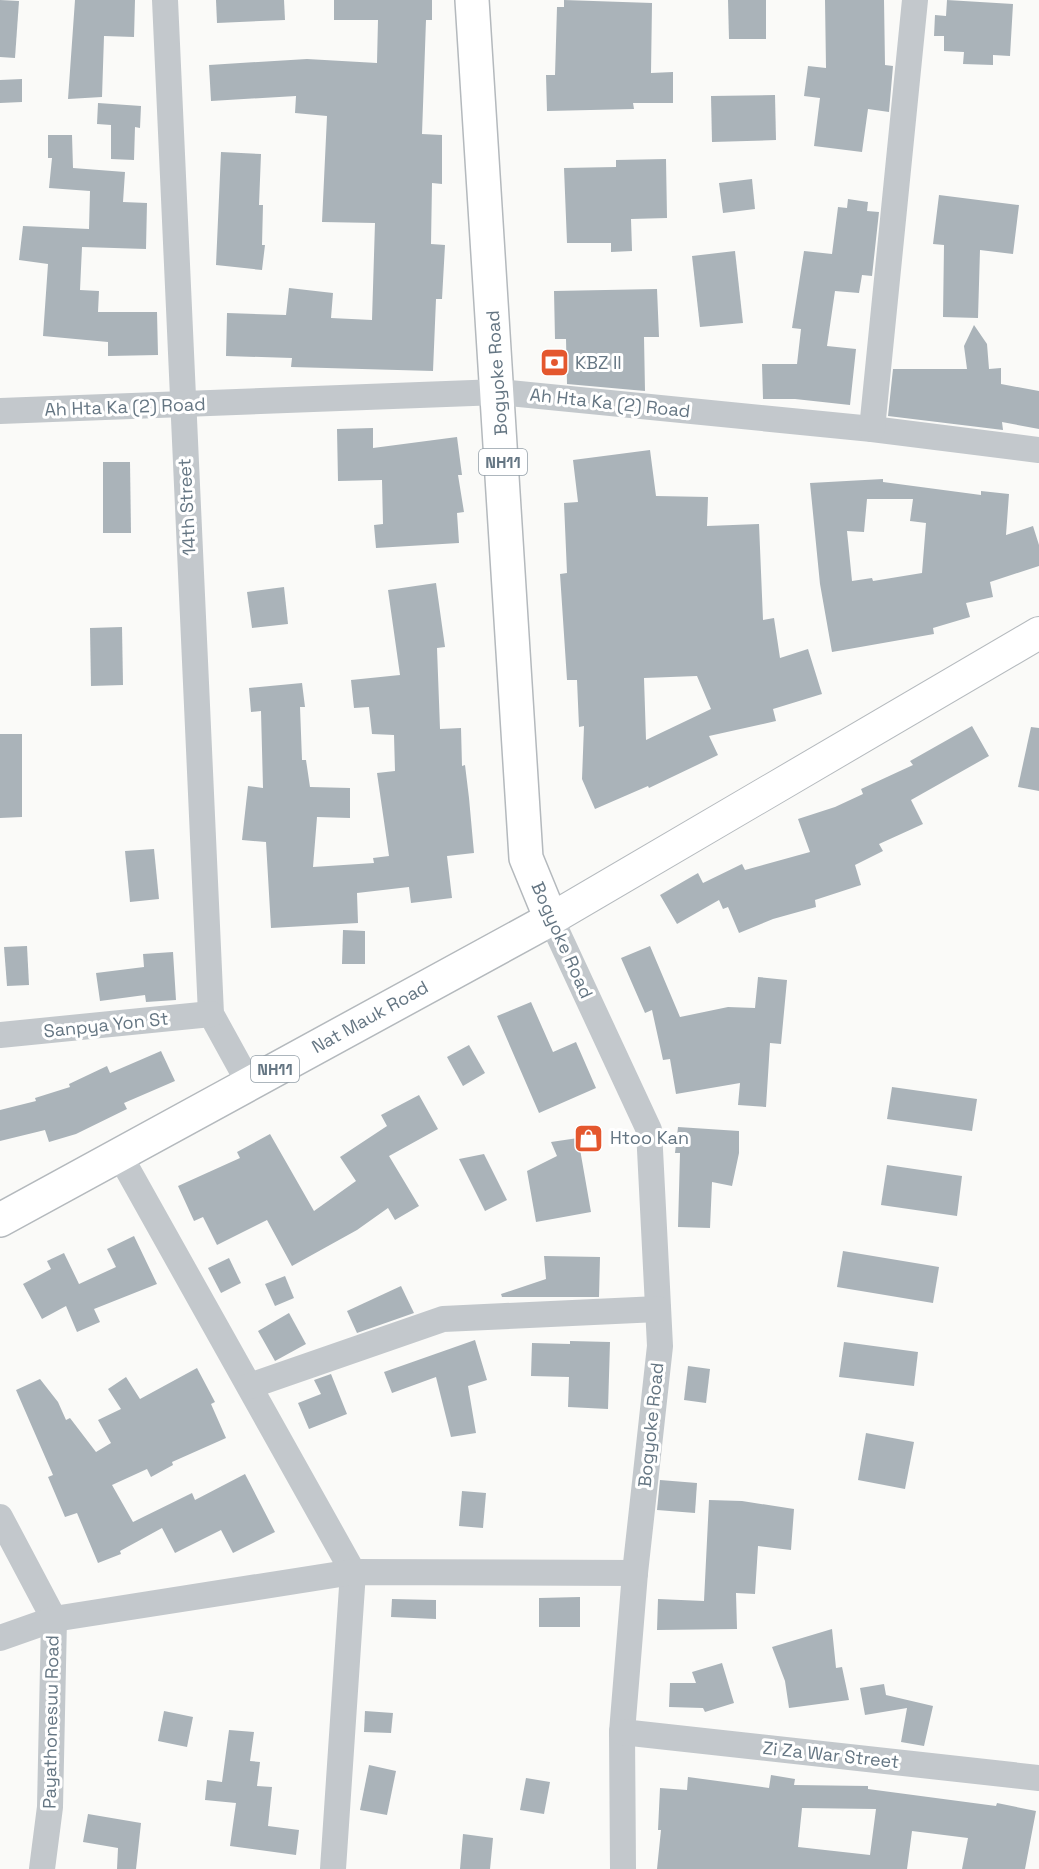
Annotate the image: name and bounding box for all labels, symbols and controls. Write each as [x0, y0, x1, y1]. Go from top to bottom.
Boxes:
street label: Bogyoke Road [481, 310, 512, 436]
bank icon: KBZ II [538, 347, 570, 379]
place label: KBZ II [575, 351, 622, 374]
street label: Ah Hta Ka (2) Road [529, 383, 691, 422]
street label: Ah Hta Ka (2) Road [44, 392, 206, 421]
road number: NH11 [479, 449, 527, 475]
street label: 14th Street [172, 458, 201, 556]
street label: Bogyoke Road [526, 878, 598, 1002]
street label: Nat Mauk Road [307, 975, 432, 1058]
street label: Sanpya Yon St [42, 1007, 169, 1042]
road number: NH11 [251, 1056, 299, 1082]
shop icon: Htoo Kan [573, 1122, 605, 1154]
place label: Htoo Kan [610, 1126, 689, 1149]
street label: Bogyoke Road [633, 1361, 668, 1489]
street label: Payathonesuu Road [37, 1635, 64, 1809]
street label: Zi Za War Street [762, 1736, 900, 1773]

